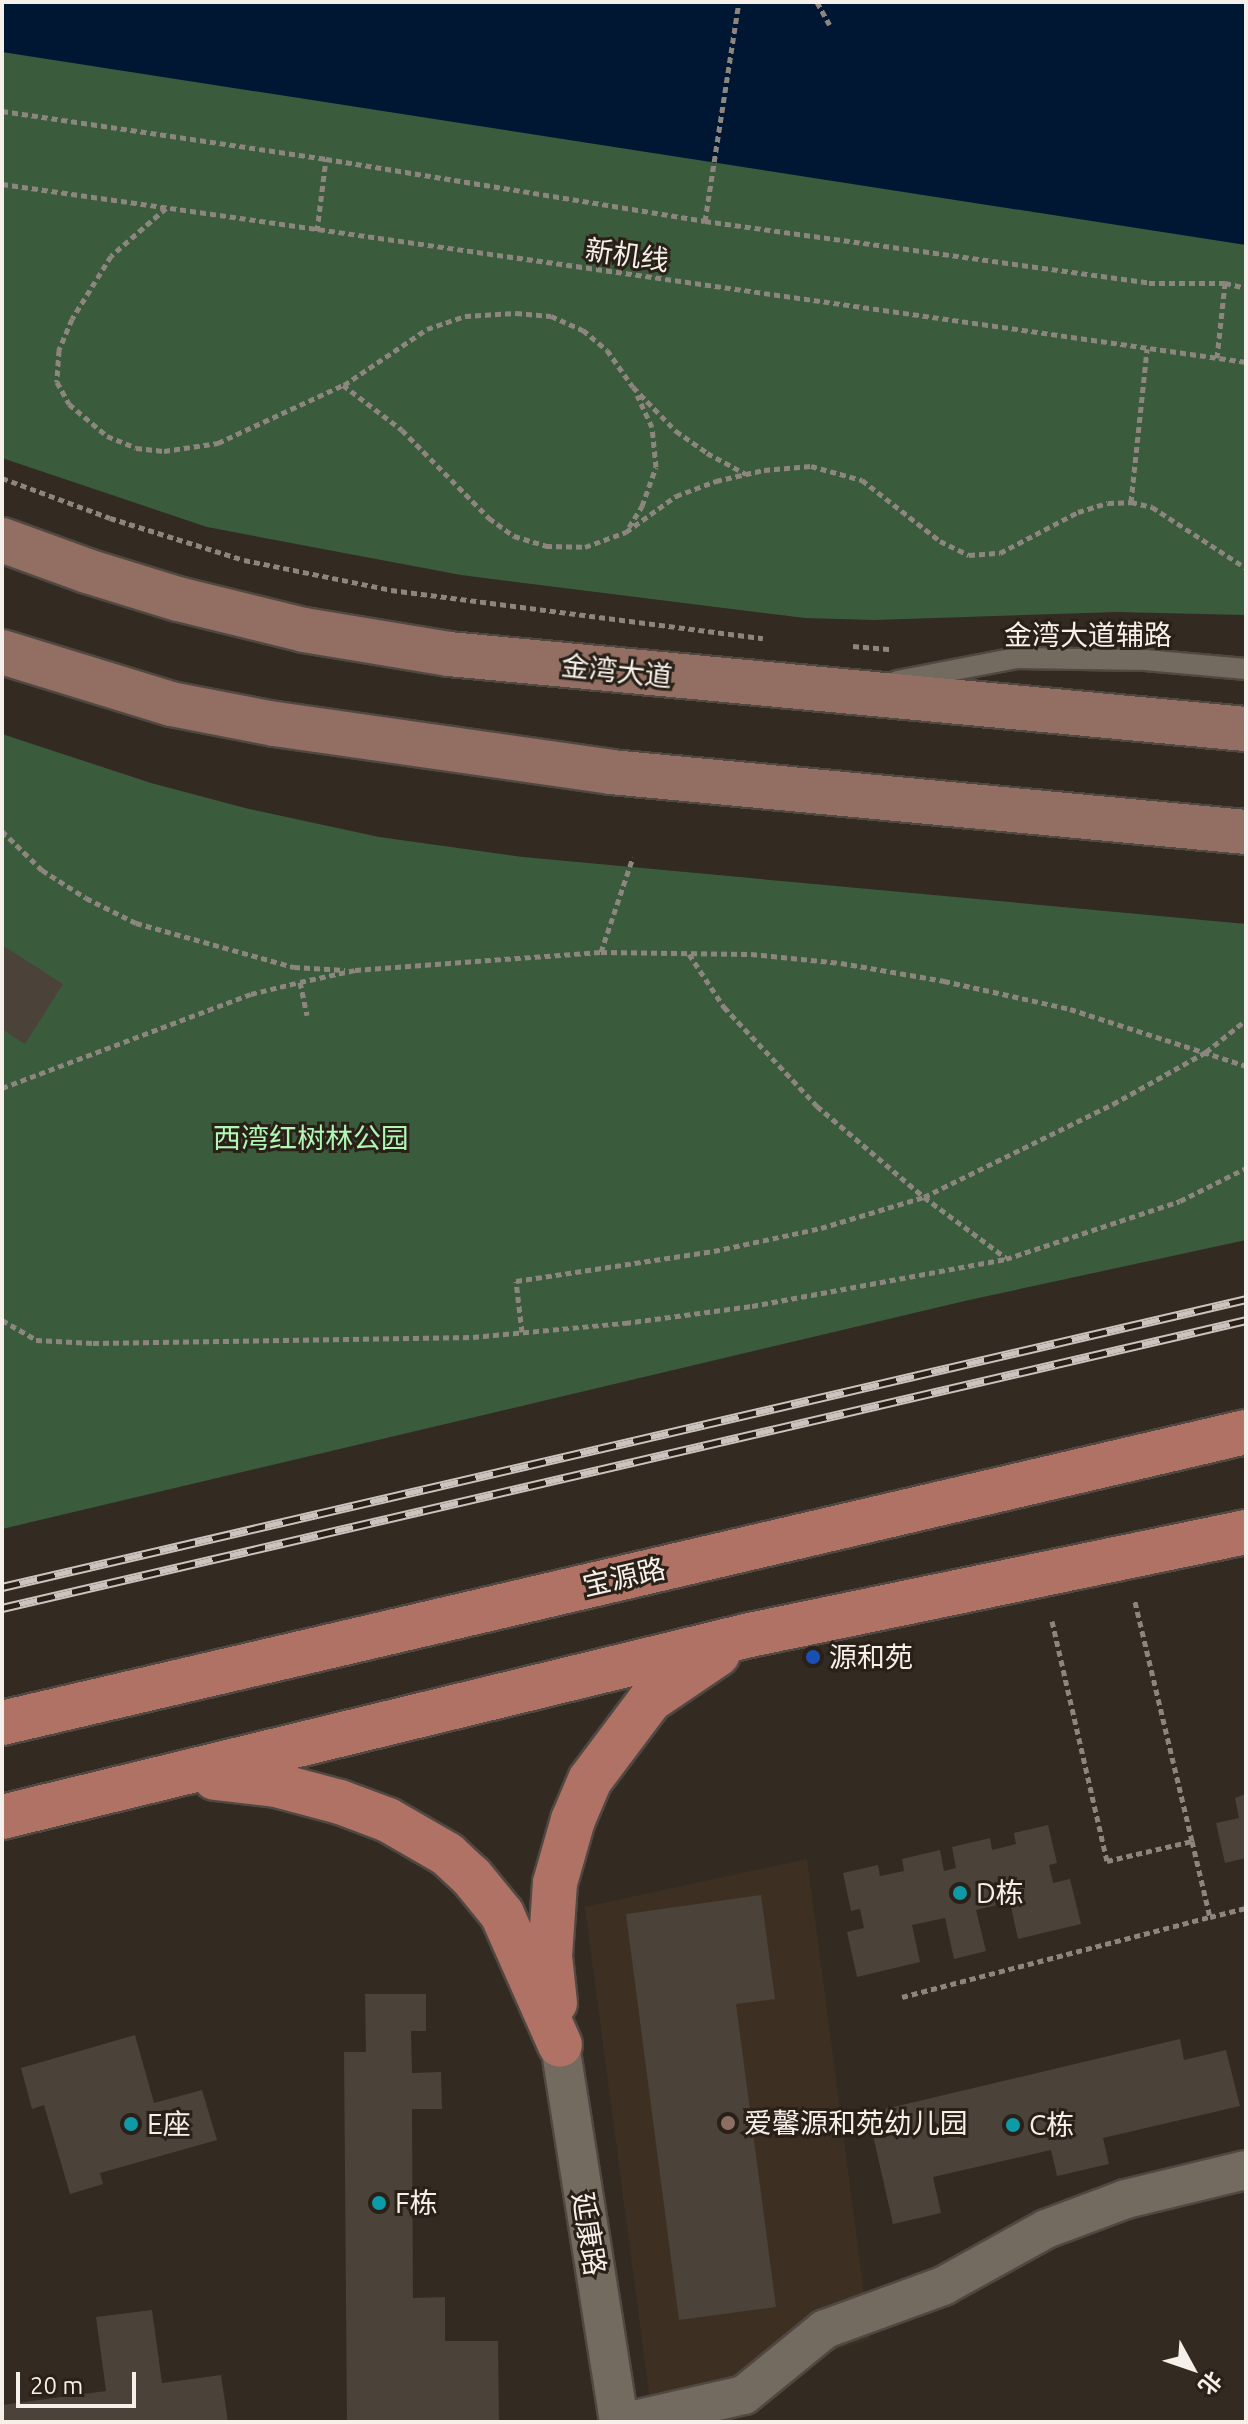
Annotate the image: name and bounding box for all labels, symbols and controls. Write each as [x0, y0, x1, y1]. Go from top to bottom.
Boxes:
street label: 新机线 [583, 233, 671, 277]
street label: 金湾大道辅路 [1004, 618, 1172, 652]
street label: 金湾大道 [560, 648, 674, 694]
park label: 西湾红树林公园 [213, 1121, 409, 1155]
street label: 宝源路 [579, 1551, 669, 1603]
place label: 源和苑 [829, 1640, 913, 1674]
marker: 源和苑 [804, 1648, 822, 1666]
place label: D栋 [976, 1876, 1024, 1910]
marker: D栋 [951, 1884, 969, 1902]
place label: 爱馨源和苑幼儿园 [744, 2106, 968, 2140]
place label: E座 [147, 2107, 191, 2141]
place label: C栋 [1029, 2108, 1074, 2142]
marker: 爱馨源和苑幼儿园 [719, 2114, 737, 2132]
marker: E座 [122, 2115, 140, 2133]
marker: C栋 [1004, 2116, 1022, 2134]
place label: F栋 [395, 2186, 438, 2220]
street label: 延康路 [566, 2190, 612, 2278]
marker: F栋 [370, 2194, 388, 2212]
north arrow [1152, 2328, 1232, 2408]
scale bar [20, 2356, 140, 2406]
text: 北 [1194, 2367, 1227, 2400]
text: 20 m [30, 2372, 83, 2399]

